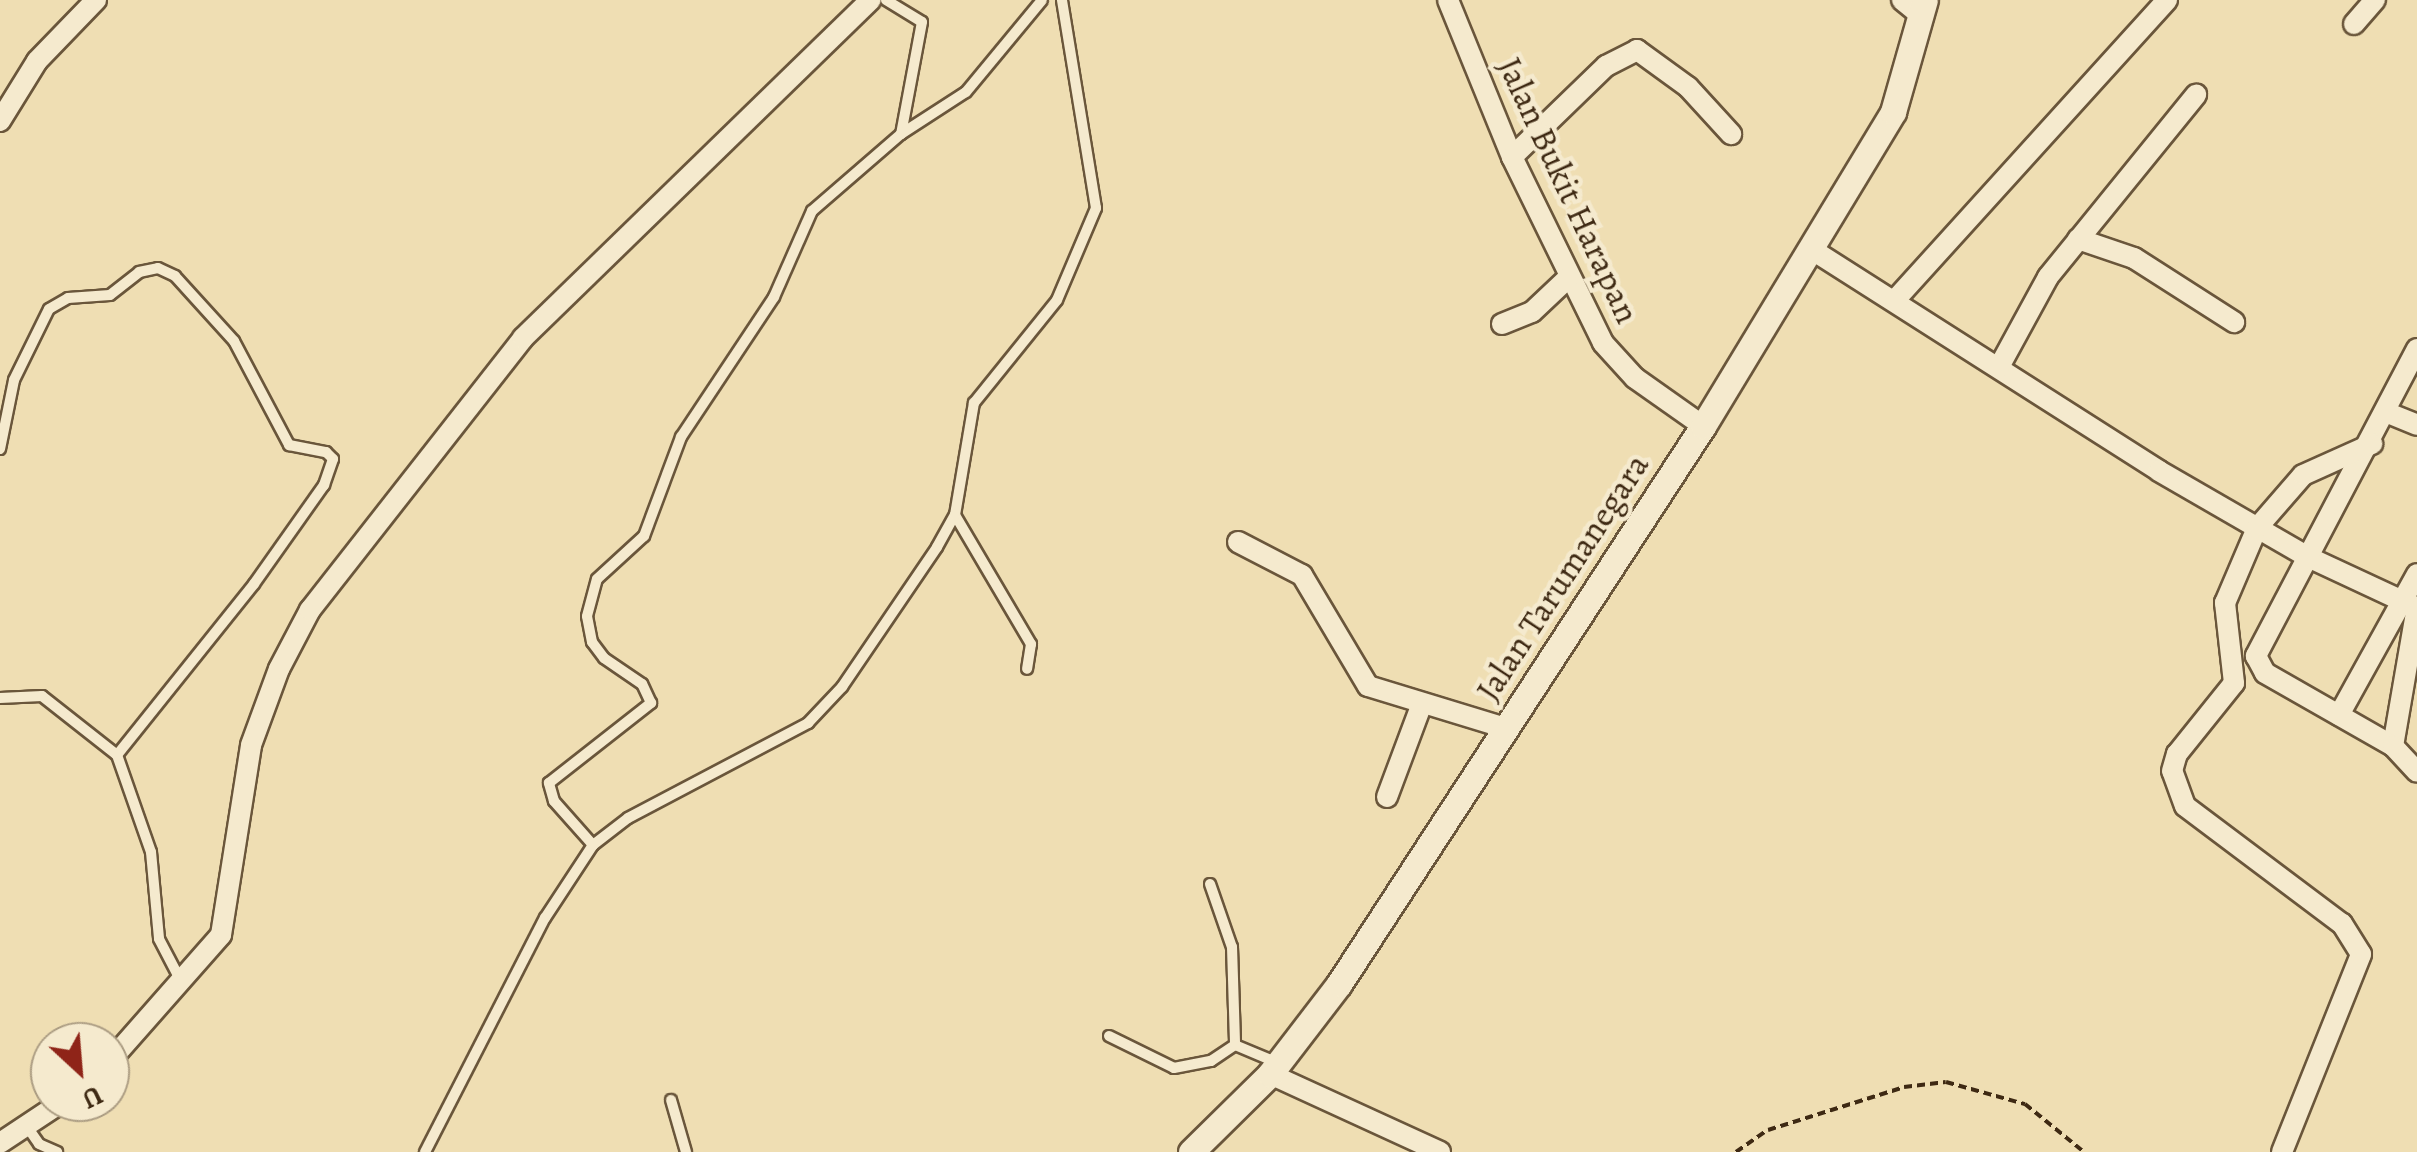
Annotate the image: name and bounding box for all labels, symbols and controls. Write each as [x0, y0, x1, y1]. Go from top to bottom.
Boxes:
street label: Jalan Bukit Harapan [1489, 50, 1649, 330]
street label: Jalan Tarumanegara [1466, 445, 1658, 709]
north arrow [30, 1022, 130, 1122]
text: U [76, 1076, 109, 1118]

